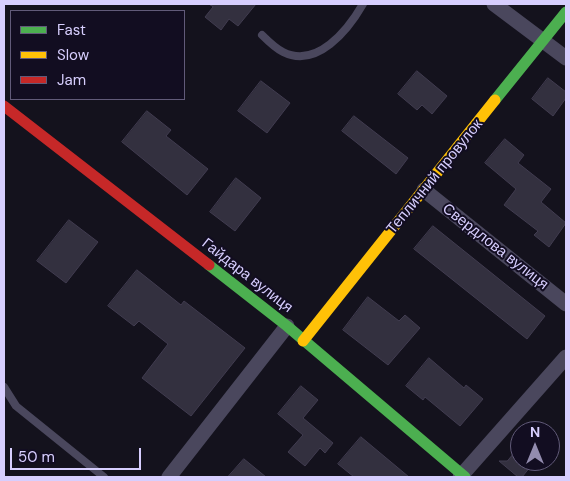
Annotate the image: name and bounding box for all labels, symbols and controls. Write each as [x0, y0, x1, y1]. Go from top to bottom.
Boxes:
legend [10, 10, 185, 100]
text: Fast [57, 20, 86, 40]
text: Slow [57, 45, 89, 65]
text: Jam [57, 70, 86, 90]
street label: Тепличний провулок [383, 116, 487, 238]
street label: Свердлова вулиця [438, 200, 552, 294]
street label: Гайдара вулиця [198, 235, 296, 317]
north arrow [510, 421, 560, 471]
text: N [530, 423, 540, 441]
scale bar [12, 438, 144, 470]
text: 50 m [18, 447, 55, 467]

